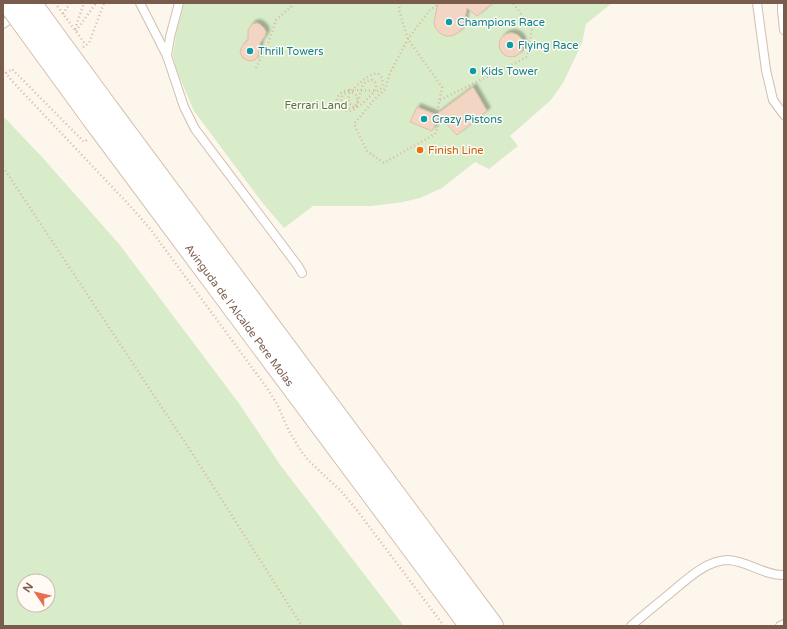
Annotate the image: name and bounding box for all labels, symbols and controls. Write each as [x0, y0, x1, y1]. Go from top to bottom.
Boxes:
place label: Champions Race [457, 16, 545, 29]
marker: Champions Race [444, 17, 454, 27]
place label: Flying Race [518, 39, 579, 52]
marker: Flying Race [505, 40, 515, 50]
place label: Thrill Towers [258, 45, 324, 58]
marker: Thrill Towers [245, 46, 255, 56]
place label: Kids Tower [481, 65, 539, 78]
marker: Kids Tower [468, 66, 478, 76]
park label: Ferrari Land [284, 99, 348, 112]
place label: Crazy Pistons [432, 113, 502, 126]
marker: Crazy Pistons [419, 114, 429, 124]
place label: Finish Line [428, 144, 484, 157]
marker: Finish Line [415, 145, 425, 155]
street label: Avinguda de l'Alcalde Pere Molas [182, 241, 297, 389]
north arrow [16, 573, 56, 613]
text: N [20, 580, 36, 595]

